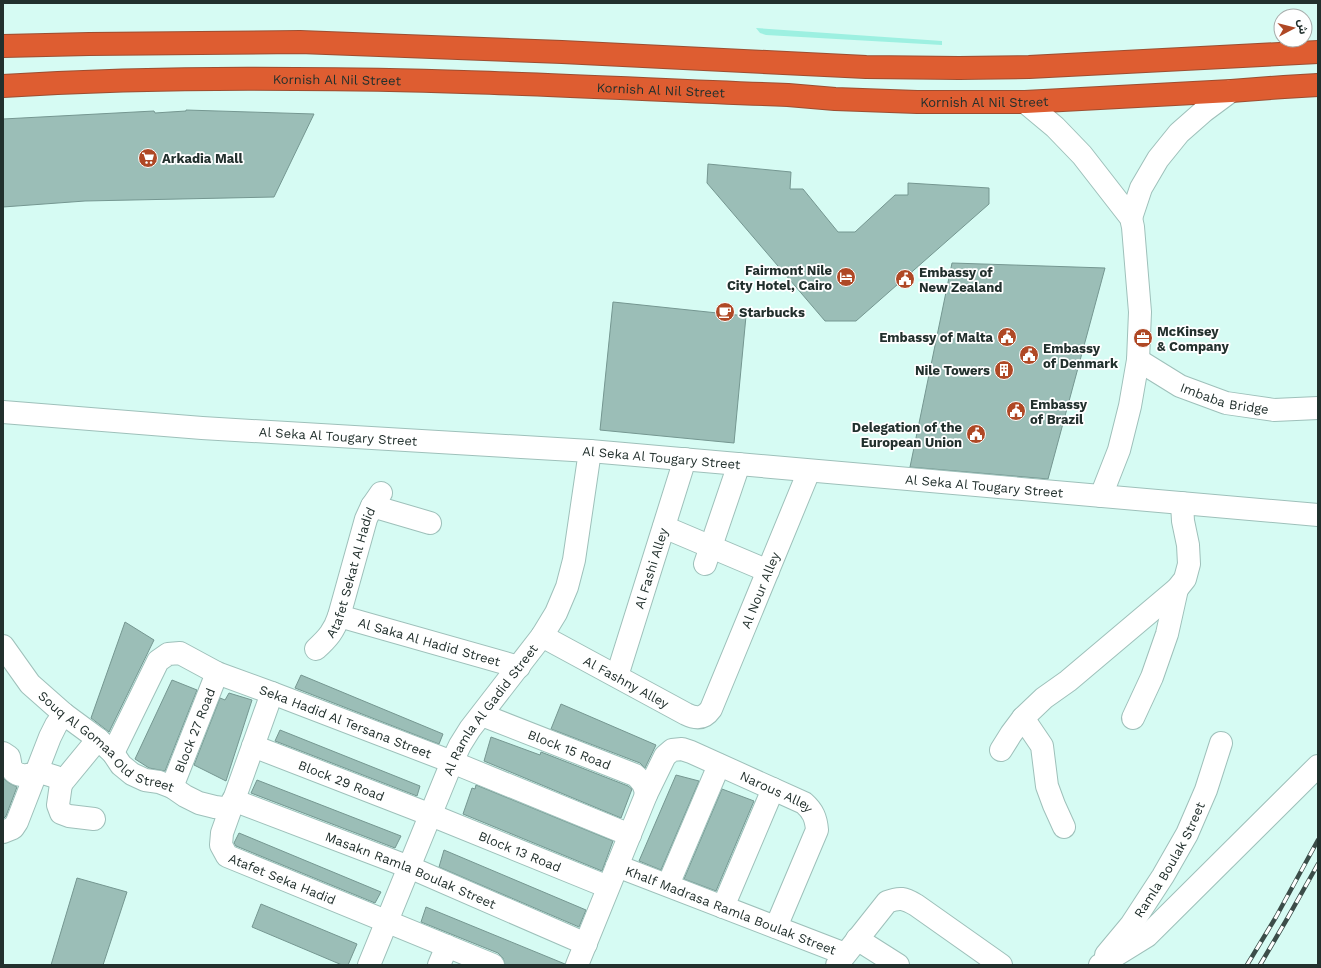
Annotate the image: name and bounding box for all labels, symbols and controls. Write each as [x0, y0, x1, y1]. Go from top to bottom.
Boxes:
north arrow [1273, 8, 1313, 48]
text: ش [1295, 19, 1310, 35]
street label: Kornish Al Nil Street [273, 71, 402, 88]
street label: Kornish Al Nil Street [596, 80, 726, 100]
street label: Kornish Al Nil Street [920, 93, 1049, 110]
supermarket icon: Arkadia Mall [137, 147, 159, 169]
place label: Arkadia Mall [162, 151, 244, 166]
place label: Fairmont Nile City Hotel, Cairo [727, 263, 832, 293]
place label: Embassy of New Zealand [919, 265, 1002, 295]
hotel icon: Fairmont Nile City Hotel, Cairo [835, 266, 857, 288]
public building icon: Embassy of New Zealand [894, 268, 916, 290]
cafe icon: Starbucks [714, 301, 736, 323]
place label: Starbucks [739, 305, 805, 320]
place label: McKinsey & Company [1157, 324, 1229, 354]
public building icon: Embassy of Malta [996, 326, 1018, 348]
office icon: McKinsey & Company [1132, 327, 1154, 349]
place label: Embassy of Malta [879, 330, 993, 345]
place label: Embassy of Denmark [1043, 341, 1119, 371]
public building icon: Embassy of Denmark [1018, 344, 1040, 366]
building icon: Nile Towers [993, 359, 1015, 381]
place label: Nile Towers [915, 363, 990, 378]
street label: Imbaba Bridge [1178, 379, 1270, 417]
place label: Embassy of Brazil [1030, 397, 1088, 427]
public building icon: Embassy of Brazil [1005, 400, 1027, 422]
place label: Delegation of the European Union [852, 420, 962, 450]
public building icon: Delegation of the European Union [965, 423, 987, 445]
street label: Al Seka Al Tougary Street [258, 424, 418, 448]
street label: Al Seka Al Tougary Street [582, 443, 742, 472]
street label: Al Seka Al Tougary Street [904, 471, 1064, 500]
street label: Atafet Sekat Al Hadid [323, 505, 378, 640]
street label: Al Fashi Alley [631, 526, 671, 610]
street label: Al Nour Alley [738, 549, 783, 630]
street label: Al Saka Al Hadid Street [357, 614, 503, 669]
street label: Al Ramla Al Gadid Street [440, 641, 541, 777]
street label: Al Fashny Alley [581, 653, 672, 711]
street label: Seka Hadid Al Tersana Street [257, 682, 434, 761]
street label: Block 27 Road [171, 686, 218, 775]
street label: Souq Al Gomaa Old Street [36, 688, 177, 795]
street label: Block 15 Road [526, 726, 613, 772]
street label: Block 29 Road [296, 757, 387, 804]
street label: Narous Alley [738, 768, 817, 815]
street label: Ramla Boulak Street [1131, 799, 1208, 920]
street label: Masakn Ramla Boulak Street [323, 828, 499, 912]
street label: Block 13 Road [477, 828, 563, 875]
street label: Atafet Seka Hadid [227, 850, 338, 907]
street label: Khalf Madrasa Ramla Boulak Street [623, 862, 839, 958]

